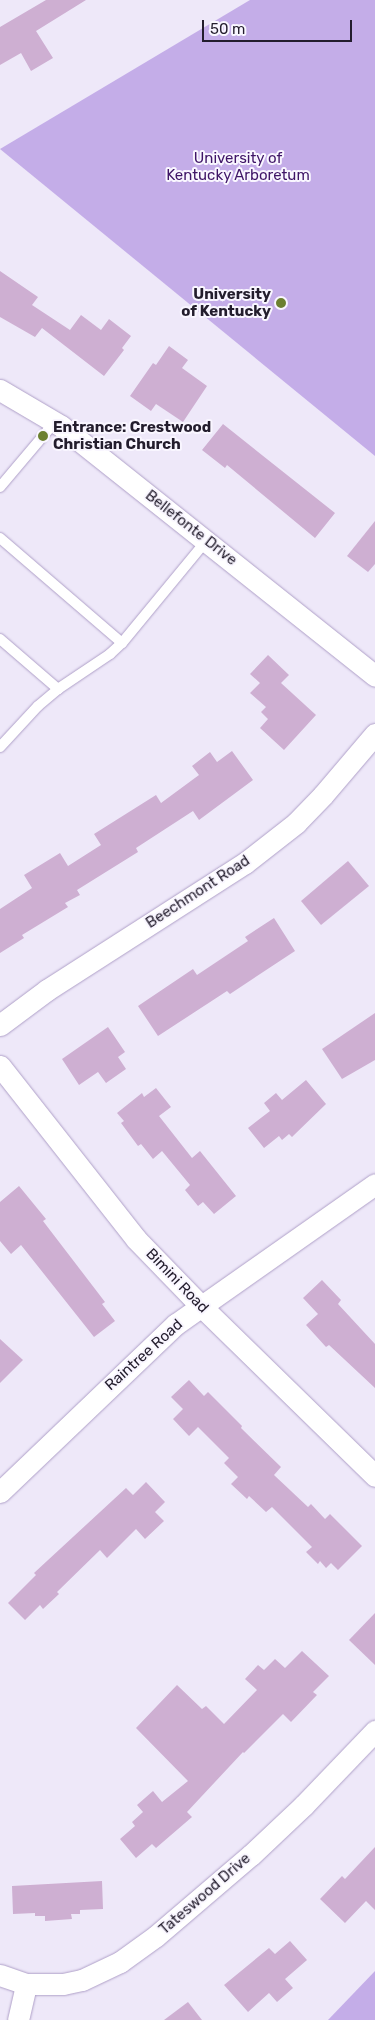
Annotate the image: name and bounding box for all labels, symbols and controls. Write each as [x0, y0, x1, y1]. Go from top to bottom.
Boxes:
scale bar [205, 10, 355, 42]
text: 50 m [210, 20, 245, 38]
park label: University of Kentucky Arboretum [166, 149, 310, 184]
place label: University of Kentucky [181, 285, 271, 320]
marker: University of Kentucky [275, 297, 287, 309]
place label: Entrance: Crestwood Christian Church [53, 418, 211, 453]
marker: Entrance: Crestwood Christian Church [37, 430, 49, 442]
street label: Bellefonte Drive [142, 487, 240, 569]
street label: Beechmont Road [143, 852, 253, 932]
street label: Bimini Road [142, 1245, 212, 1317]
street label: Raintree Road [102, 1315, 186, 1395]
street label: Tateswood Drive [156, 1849, 254, 1939]

